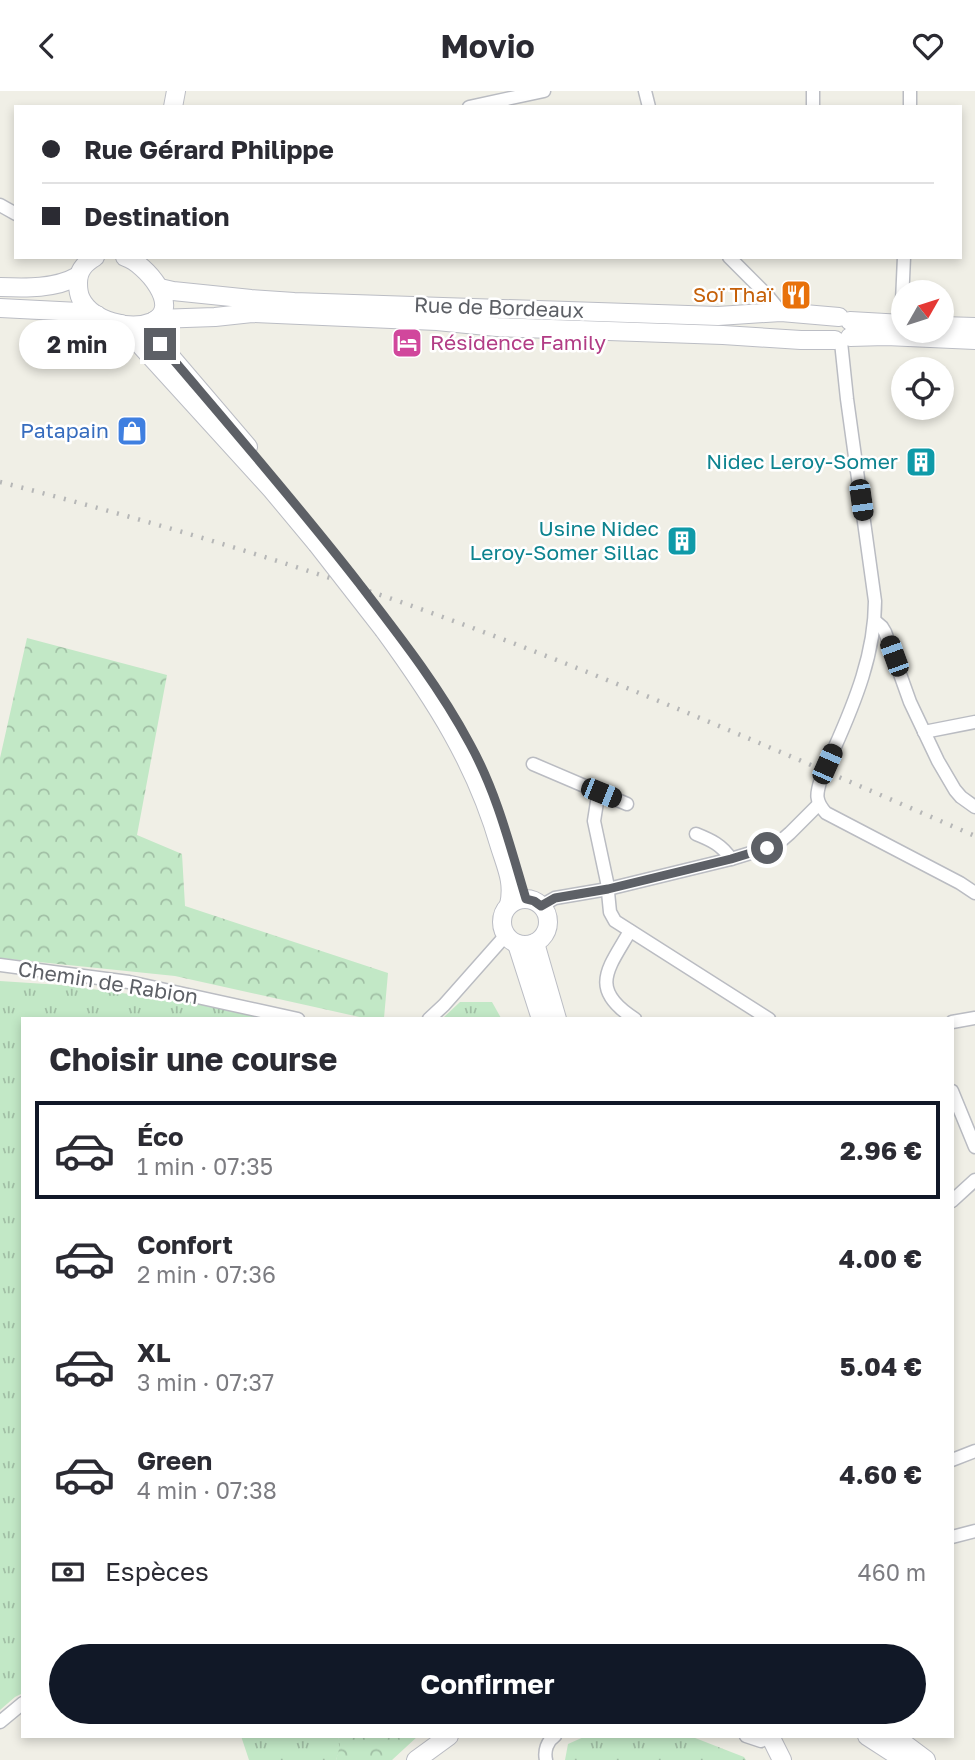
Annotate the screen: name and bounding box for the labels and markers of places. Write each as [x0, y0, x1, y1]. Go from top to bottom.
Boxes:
restaurant icon: Soï Thaï [779, 278, 813, 312]
place label: Soï Thaï [693, 281, 774, 307]
hotel icon: Résidence Family [390, 326, 424, 360]
place label: Résidence Family [430, 329, 606, 355]
shop icon: Patapain [115, 414, 149, 448]
place label: Patapain [20, 417, 109, 443]
building icon: Nidec Leroy-Somer [904, 445, 938, 479]
place label: Nidec Leroy-Somer [706, 448, 898, 474]
place label: Usine Nidec Leroy-Somer Sillac [470, 515, 659, 565]
building icon: Usine Nidec Leroy-Somer Sillac [665, 524, 699, 558]

